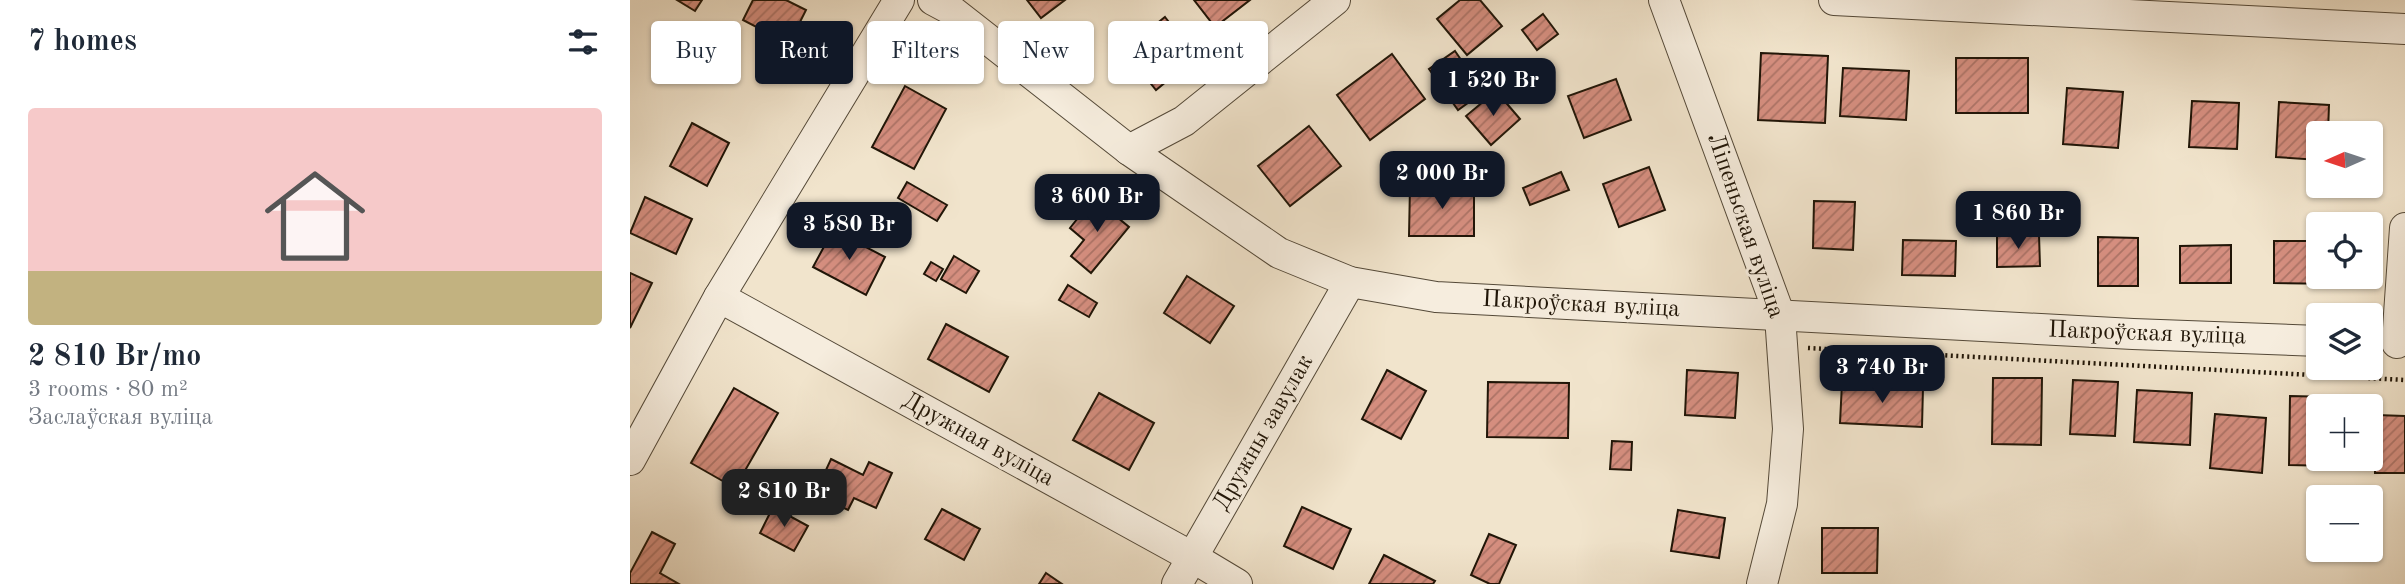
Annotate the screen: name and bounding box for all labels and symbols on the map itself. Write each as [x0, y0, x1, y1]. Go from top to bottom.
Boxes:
pin: 1 520 Br [1421, 58, 1565, 118]
north arrow [2306, 121, 2384, 198]
street label: Ліпеньская вуліца [1702, 131, 1788, 322]
pin: 2 000 Br [1370, 152, 1514, 211]
pin: 3 600 Br [1025, 174, 1169, 234]
pin: 1 860 Br [1946, 191, 2090, 251]
pin: 3 580 Br [777, 202, 921, 262]
street label: Пакроўская вуліца [1481, 288, 1681, 322]
street label: Пакроўская вуліца [2048, 319, 2247, 349]
pin: 3 740 Br [1810, 346, 1954, 405]
street label: Дружны завулак [1210, 351, 1318, 515]
street label: Дружная вуліца [898, 388, 1058, 492]
pin: 2 810 Br [712, 470, 856, 529]

